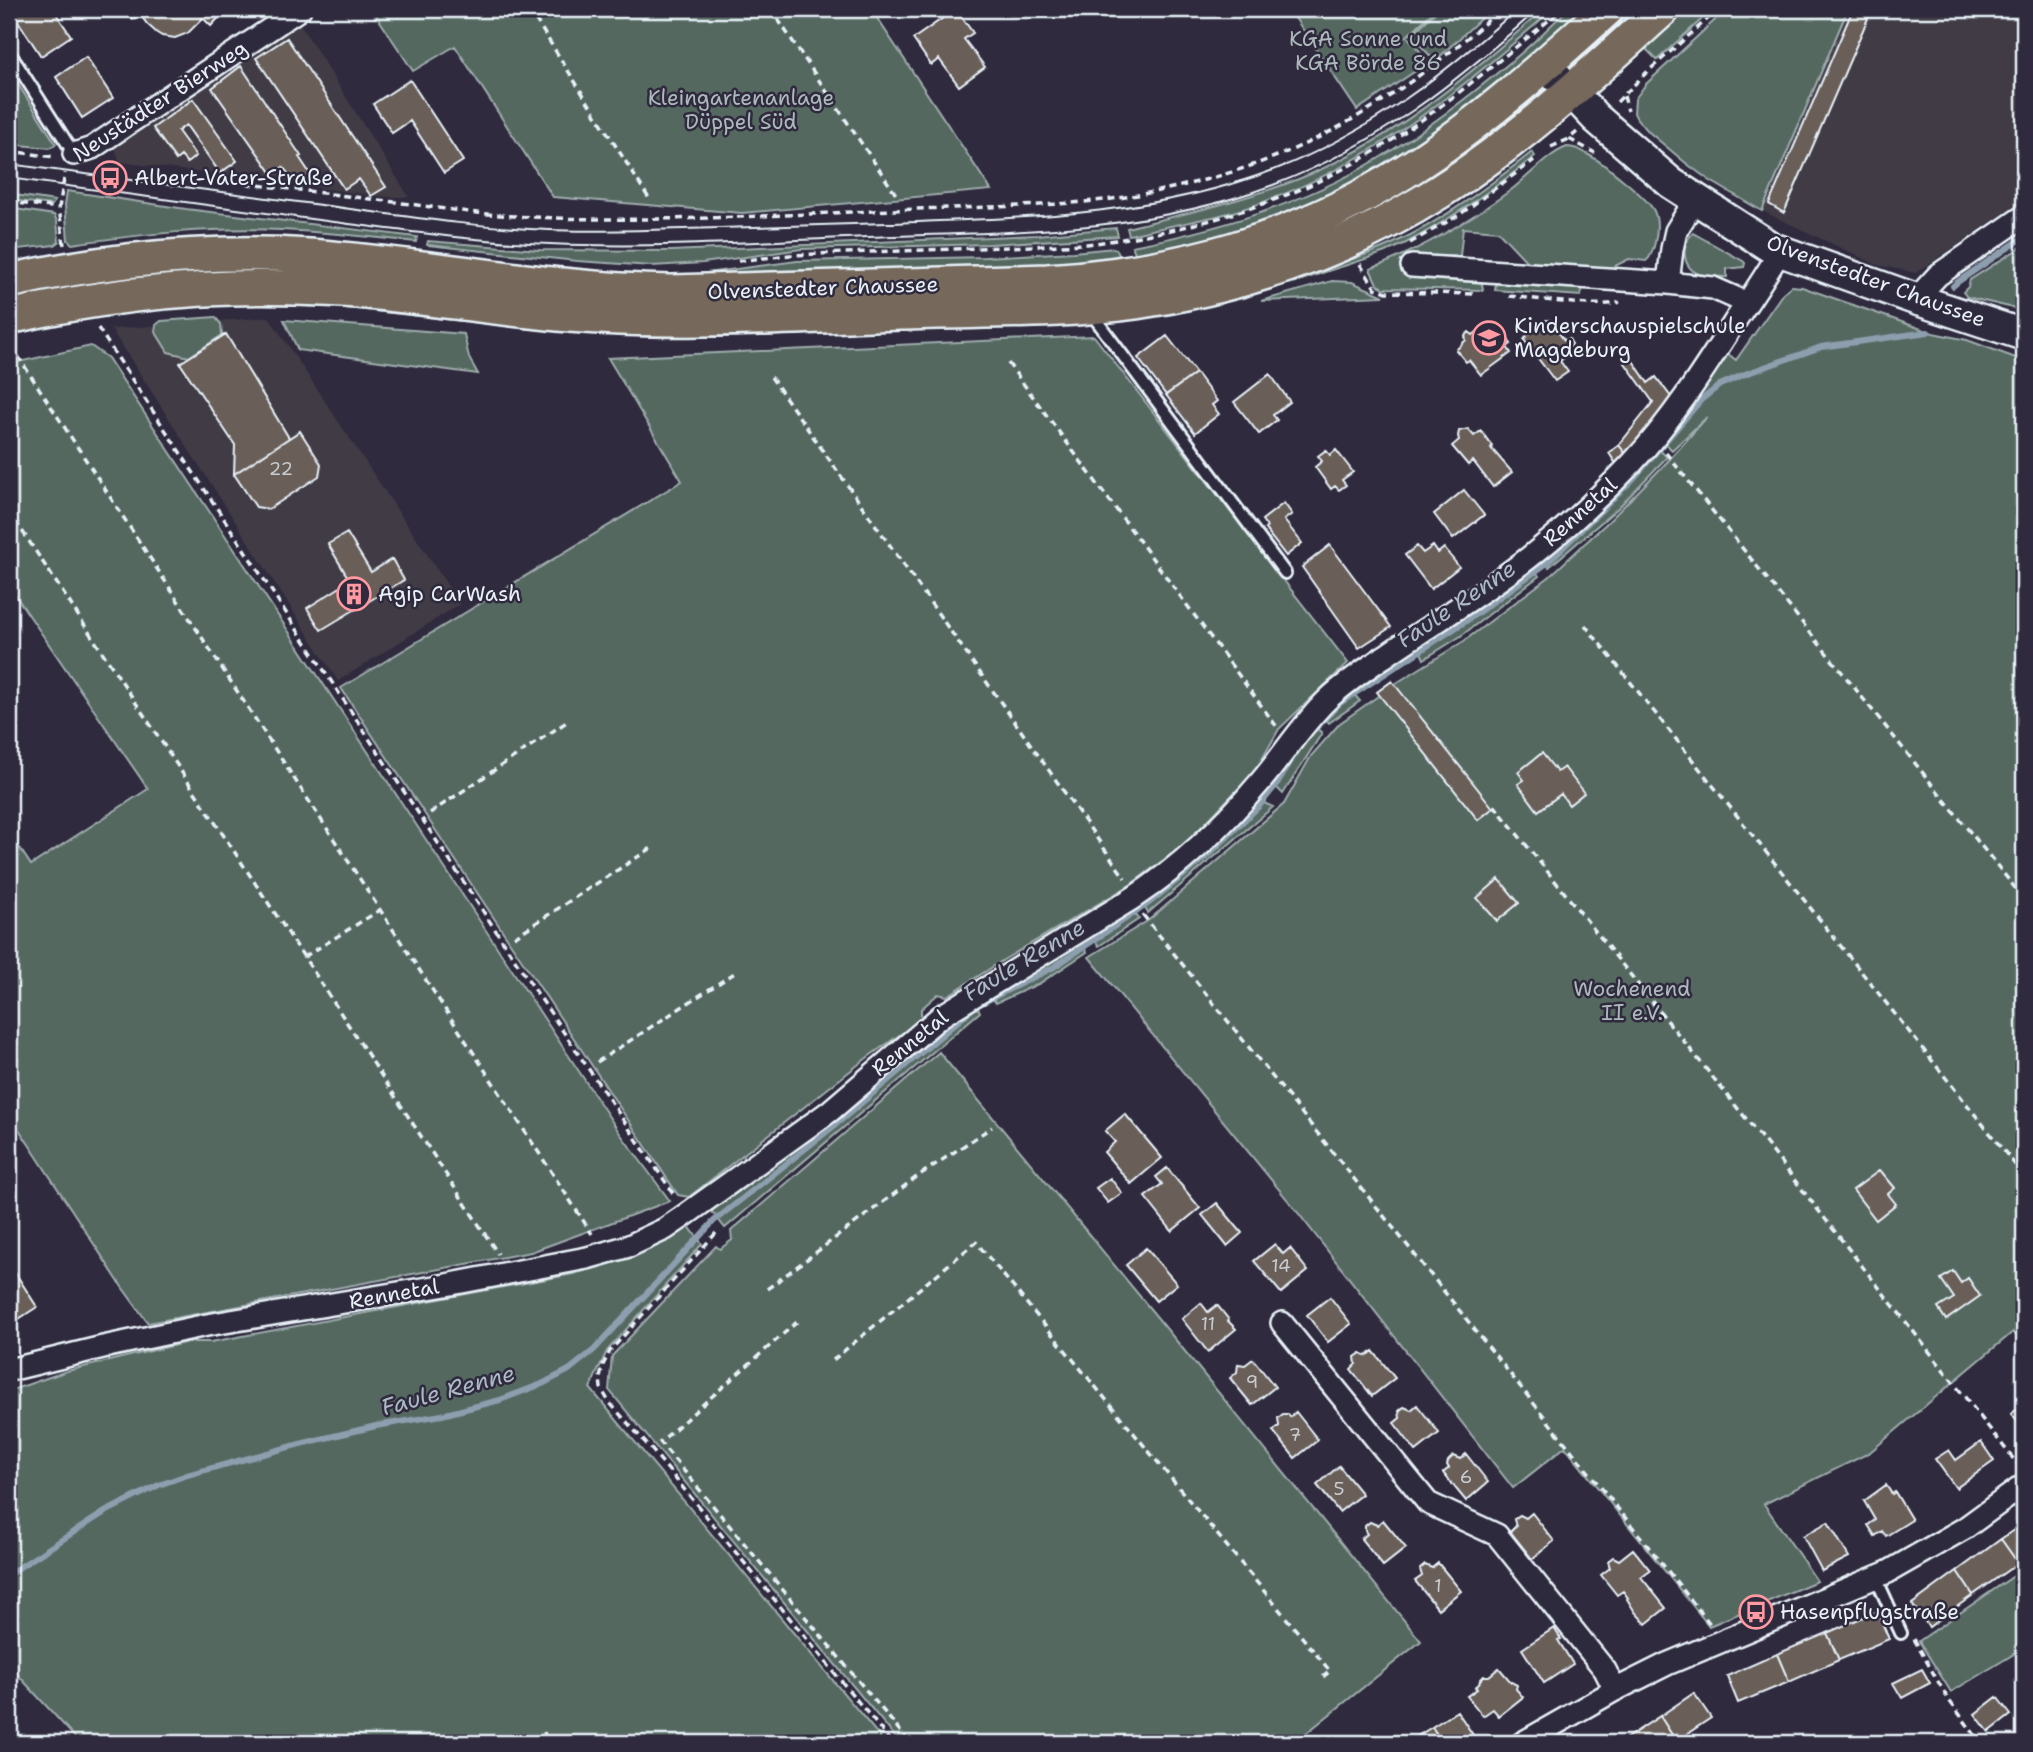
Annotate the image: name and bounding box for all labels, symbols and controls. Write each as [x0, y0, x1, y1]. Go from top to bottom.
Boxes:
park label: KGA Sonne und KGA Börde 86 [1289, 25, 1447, 77]
street label: Neustädter Bierweg [67, 34, 253, 168]
park label: Kleingartenanlage Düppel Süd [648, 84, 834, 136]
bus stop icon: Albert-Vater-Straße [91, 159, 129, 197]
place label: Albert-Vater-Straße [134, 164, 333, 192]
street label: Olvenstedter Chaussee [1763, 228, 1989, 334]
street label: Olvenstedter Chaussee [707, 270, 939, 306]
place label: Kinderschauspielschule Magdeburg [1514, 312, 1746, 364]
school or university icon: Kinderschauspielschule Magdeburg [1470, 319, 1508, 357]
house number: 22 [269, 457, 293, 481]
street label: Rennetal [1537, 471, 1624, 553]
water label: Faule Renne [1391, 553, 1521, 655]
building icon: Agip CarWash [335, 575, 373, 613]
place label: Agip CarWash [378, 580, 521, 608]
water label: Faule Renne [957, 912, 1091, 1008]
park label: Wochenend II e.V. [1573, 975, 1691, 1027]
street label: Rennetal [866, 1003, 955, 1082]
house number: 14 [1271, 1254, 1291, 1278]
street label: Rennetal [347, 1272, 442, 1316]
house number: 11 [1201, 1312, 1215, 1336]
water label: Faule Renne [378, 1358, 518, 1422]
house number: 9 [1246, 1370, 1258, 1394]
house number: 7 [1289, 1423, 1301, 1447]
house number: 6 [1460, 1465, 1472, 1489]
house number: 5 [1333, 1477, 1345, 1501]
house number: 1 [1434, 1574, 1442, 1598]
bus stop icon: Hasenpflugstraße [1737, 1593, 1775, 1631]
place label: Hasenpflugstraße [1780, 1598, 1959, 1626]

